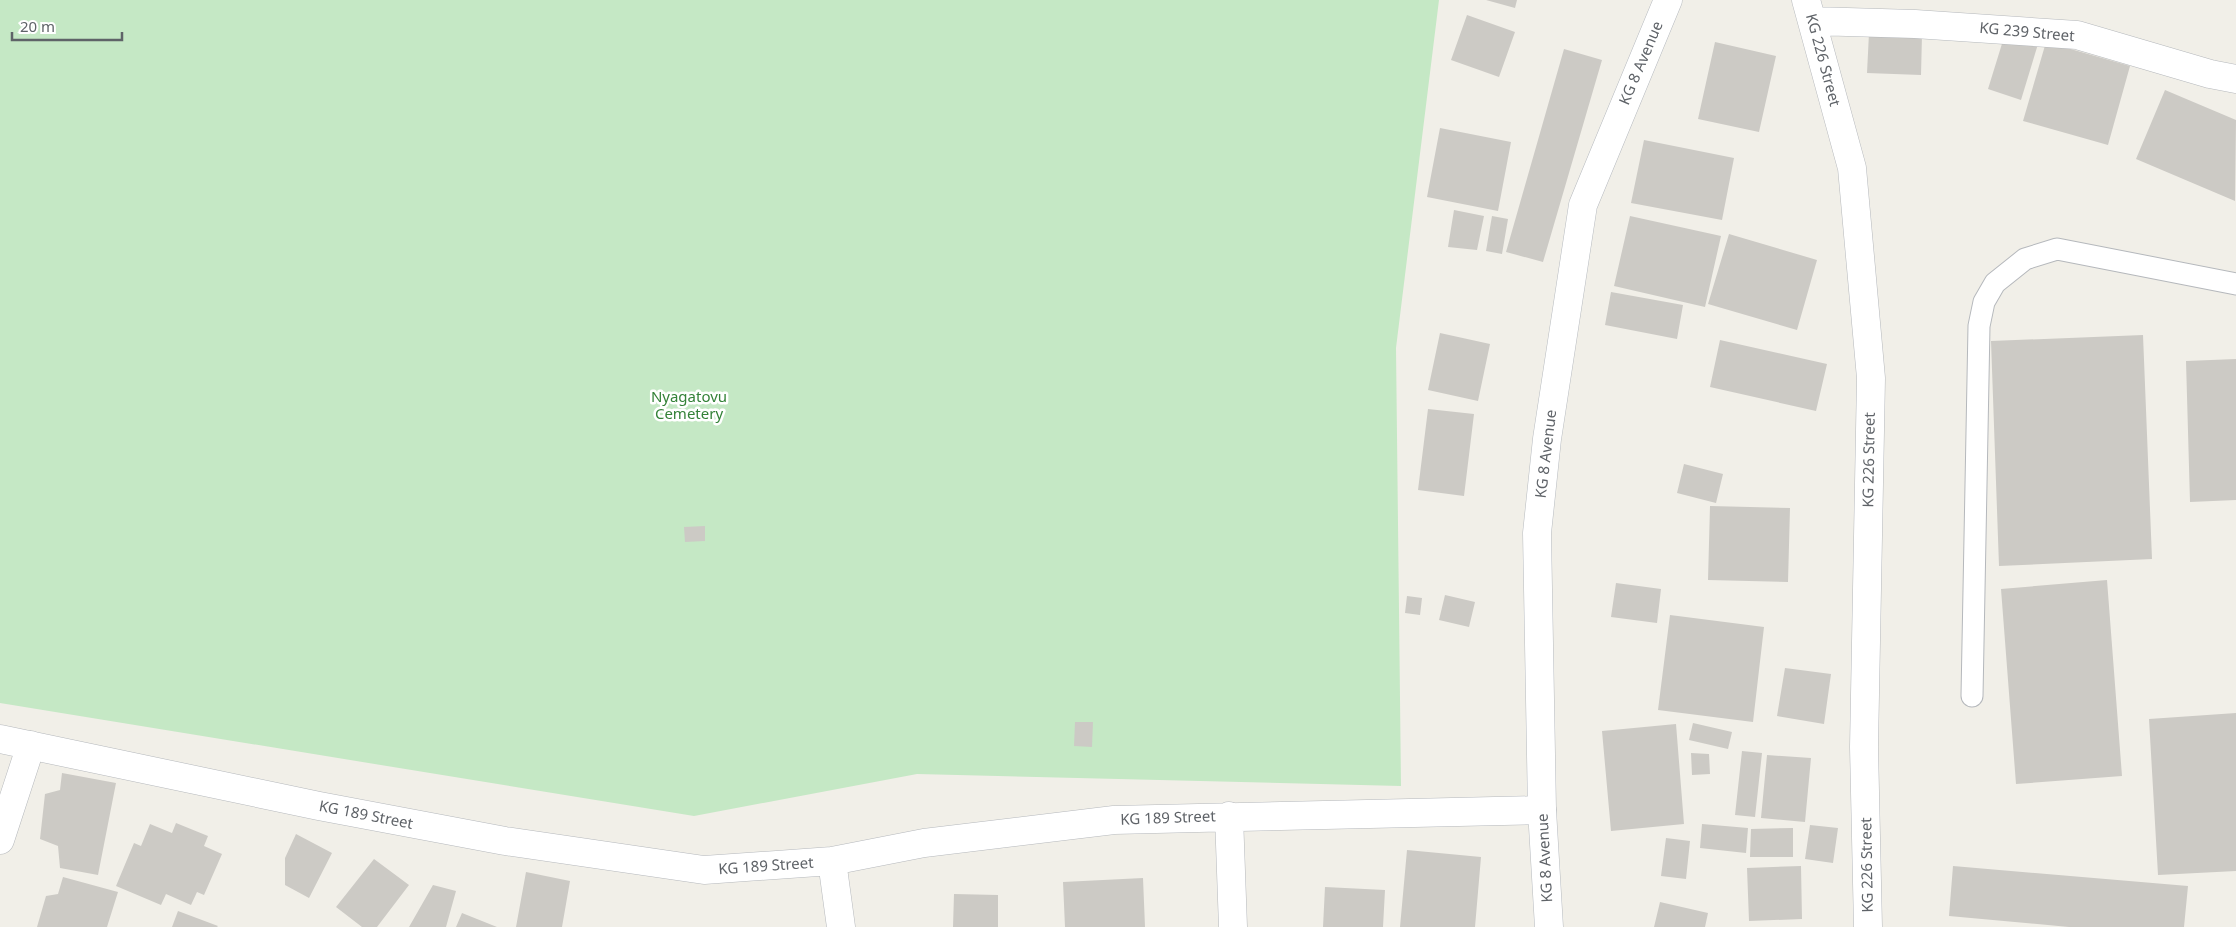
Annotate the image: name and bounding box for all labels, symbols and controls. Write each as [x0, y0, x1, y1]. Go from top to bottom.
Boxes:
scale bar [12, 10, 122, 42]
street label: KG 226 Street [1802, 11, 1846, 109]
text: 20 m [20, 16, 55, 36]
street label: KG 239 Street [1979, 17, 2076, 45]
street label: KG 8 Avenue [1613, 18, 1667, 107]
park label: Nyagatovu Cemetery [651, 386, 727, 423]
street label: KG 8 Avenue [1530, 409, 1560, 499]
street label: KG 226 Street [1857, 412, 1879, 508]
street label: KG 189 Street [317, 795, 415, 833]
street label: KG 189 Street [1120, 805, 1217, 829]
street label: KG 8 Avenue [1532, 813, 1556, 903]
street label: KG 226 Street [1855, 817, 1877, 913]
street label: KG 189 Street [718, 852, 815, 878]

